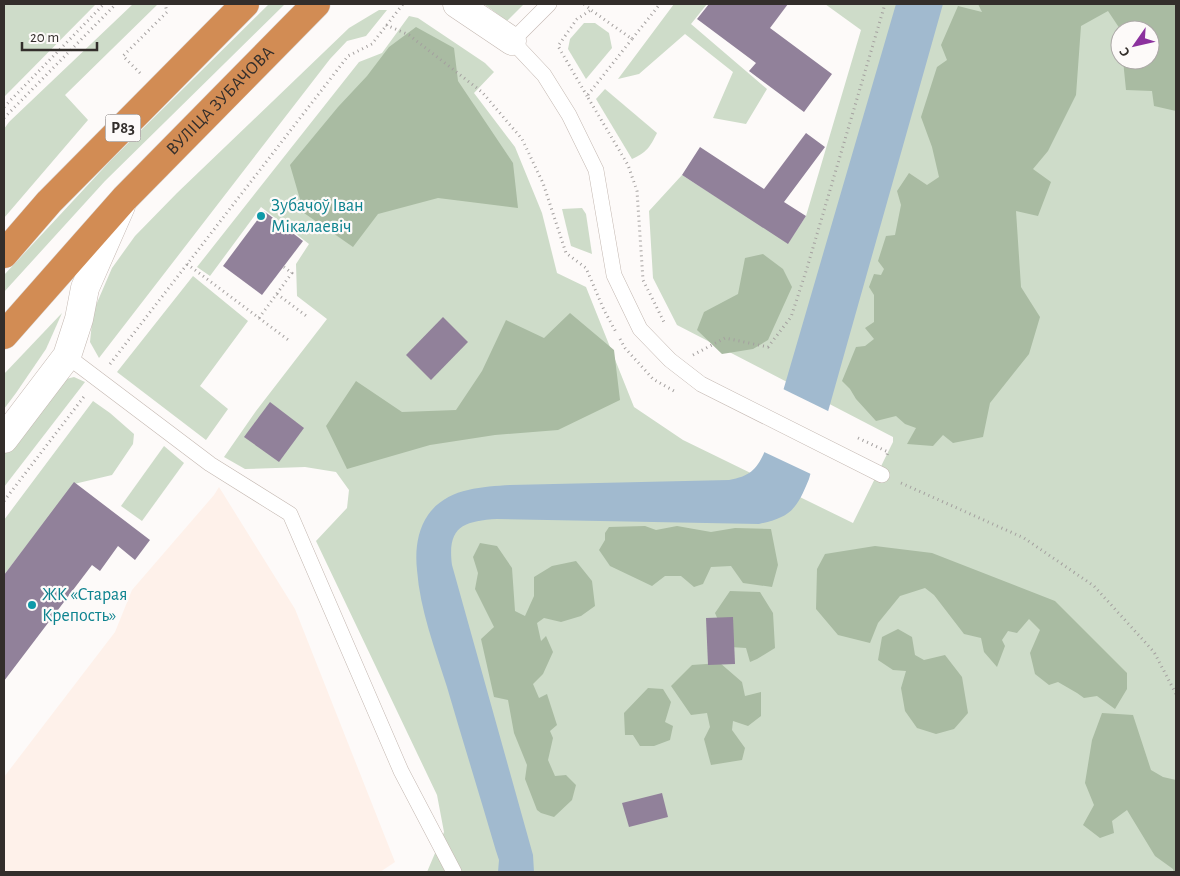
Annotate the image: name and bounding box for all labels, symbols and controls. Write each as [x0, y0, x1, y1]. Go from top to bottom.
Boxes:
scale bar [22, 20, 98, 52]
north arrow [1110, 20, 1160, 70]
text: 20 m [30, 30, 59, 45]
street label: ВУЛІЦА ЗУБАЧОВА [163, 43, 278, 159]
text: С [1117, 44, 1133, 59]
road number: Р83 [106, 115, 140, 142]
place label: Зубачоў Іван Мікалаевіч [271, 196, 364, 236]
marker: Зубачоў Іван Мікалаевіч [255, 210, 267, 222]
place label: ЖК «Старая Крепость» [42, 586, 127, 625]
marker: ЖК «Старая Крепость» [26, 599, 38, 611]

